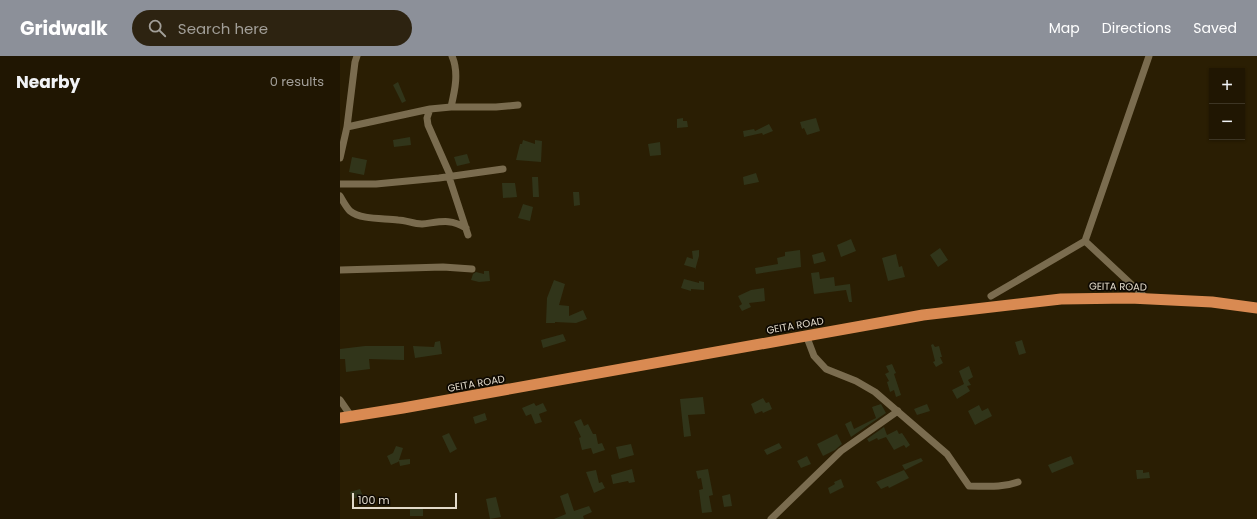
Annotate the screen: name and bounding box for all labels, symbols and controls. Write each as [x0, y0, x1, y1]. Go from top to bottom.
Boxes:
search box [132, 10, 412, 46]
text: Gridwalk [20, 15, 108, 42]
icon: search [146, 17, 168, 39]
text: Search here [178, 18, 268, 39]
text: Map [1049, 18, 1080, 38]
text: Directions [1102, 18, 1171, 38]
text: Saved [1193, 18, 1237, 38]
map controls [1209, 68, 1245, 140]
button: + [1209, 68, 1245, 104]
text: Nearby [16, 70, 80, 94]
text: 0 results [270, 72, 324, 91]
button: − [1209, 104, 1245, 140]
street label: GEITA ROAD [1089, 278, 1147, 295]
street label: GEITA ROAD [765, 313, 825, 338]
street label: GEITA ROAD [446, 371, 506, 396]
scale bar [352, 491, 457, 510]
text: 100 m [358, 492, 390, 508]

